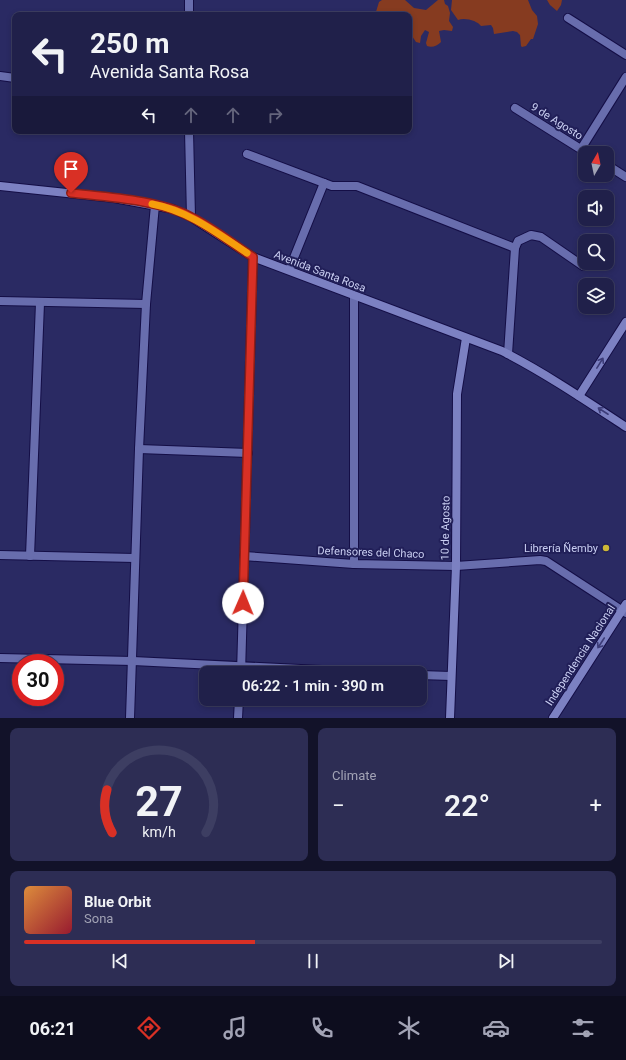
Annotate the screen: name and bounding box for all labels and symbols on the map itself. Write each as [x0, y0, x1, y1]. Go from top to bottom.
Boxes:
street label: 9 de Agosto [528, 100, 585, 143]
north arrow [578, 146, 614, 182]
pin [54, 152, 88, 193]
street label: Avenida Santa Rosa [272, 248, 368, 295]
one-way arrow [596, 358, 604, 369]
one-way arrow [597, 407, 608, 416]
street label: 10 de Agosto [438, 495, 453, 561]
place label: Librería Ñemby [524, 542, 599, 555]
marker: Librería Ñemby [601, 543, 611, 553]
street label: Defensores del Chaco [317, 544, 425, 561]
position arrow [222, 582, 264, 624]
street label: Independencia Nacional [543, 602, 618, 708]
one-way arrow [597, 637, 605, 648]
speed limit sign: 30 [12, 654, 64, 706]

